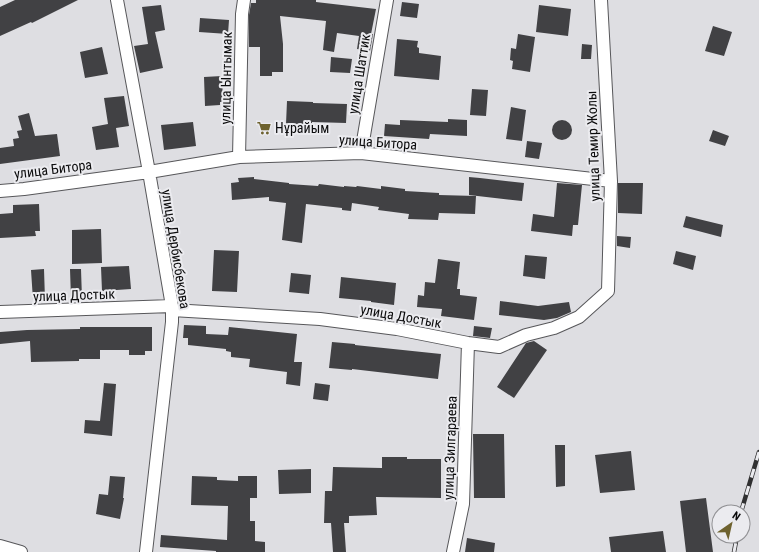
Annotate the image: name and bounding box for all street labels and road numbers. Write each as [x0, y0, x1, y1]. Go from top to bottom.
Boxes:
street label: улица Ынтымак [217, 31, 235, 125]
street label: улица Шаттик [345, 33, 373, 115]
street label: улица Темир Жолы [583, 90, 603, 202]
street label: улица Битора [338, 131, 418, 153]
street label: улица Битора [13, 156, 93, 182]
street label: улица Дербисбекова [159, 188, 193, 310]
street label: улица Достык [33, 286, 116, 304]
street label: улица Достык [359, 301, 443, 331]
street label: улица Зилгараева [440, 396, 460, 500]

